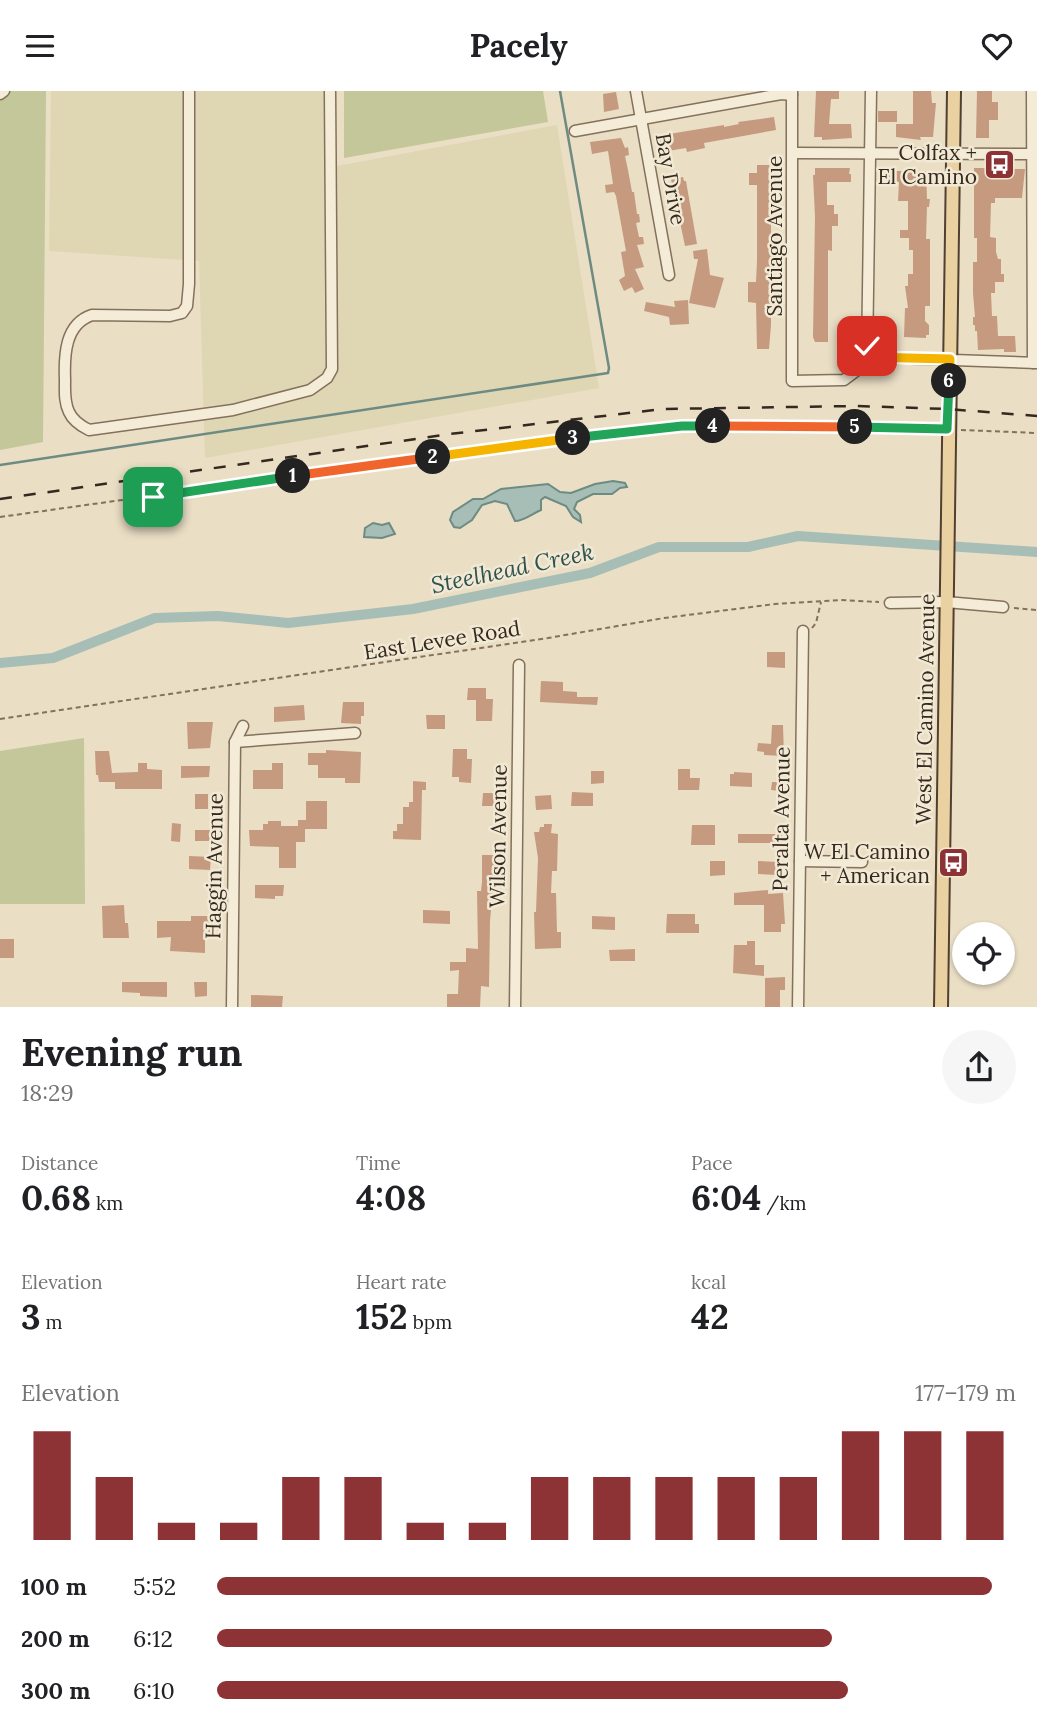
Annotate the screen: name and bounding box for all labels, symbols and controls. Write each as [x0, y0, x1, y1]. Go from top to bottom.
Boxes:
text: Pacely [469, 25, 568, 66]
icon: menu [21, 27, 59, 65]
icon: heart [978, 27, 1016, 65]
street label: Bay Drive [650, 131, 692, 227]
place label: Colfax + El Camino [877, 139, 977, 190]
bus stop icon: Colfax + El Camino [983, 147, 1017, 181]
street label: Santiago Avenue [761, 156, 788, 316]
pin [837, 316, 897, 376]
icon: check [848, 327, 886, 365]
pin: 6 [932, 363, 967, 399]
text: 6 [943, 368, 954, 392]
pin: 4 [696, 409, 730, 443]
pin: 5 [838, 409, 872, 445]
text: 4 [707, 413, 718, 437]
text: 5 [849, 414, 860, 438]
pin: 3 [556, 421, 590, 455]
text: 3 [567, 425, 578, 449]
pin: 2 [416, 439, 450, 475]
text: 2 [427, 444, 438, 468]
pin: 1 [276, 459, 310, 493]
text: 1 [289, 463, 296, 487]
pin [123, 467, 183, 527]
icon: arrive [134, 478, 172, 516]
water label: Steelhead Creek [428, 537, 596, 599]
street label: West El Camino Avenue [909, 593, 941, 825]
street label: East Levee Road [362, 614, 522, 666]
street label: Peralta Avenue [766, 746, 796, 892]
street label: Wilson Avenue [483, 764, 513, 908]
street label: Haggin Avenue [199, 793, 229, 939]
place label: W El Camino + American [804, 838, 930, 889]
bus stop icon: W El Camino + American [936, 846, 970, 880]
map controls [952, 922, 1015, 985]
button: locate [952, 922, 1015, 985]
text: Evening run [21, 1028, 243, 1076]
button: share [942, 1030, 1016, 1104]
text: 18:29 [21, 1078, 74, 1107]
text: Distance [21, 1151, 98, 1175]
text: Time [356, 1151, 401, 1175]
text: Pace [691, 1151, 733, 1175]
text: 0.68 [21, 1175, 91, 1220]
text: 4:08 [356, 1175, 426, 1220]
text: 6:04 [691, 1175, 761, 1220]
text: km [91, 1191, 123, 1215]
text: /km [761, 1191, 807, 1215]
text: Elevation [21, 1270, 103, 1294]
text: Heart rate [356, 1270, 447, 1294]
text: kcal [691, 1270, 726, 1294]
text: 3 [21, 1294, 41, 1339]
text: 152 [356, 1294, 408, 1339]
text: 42 [691, 1294, 729, 1339]
text: m [41, 1310, 63, 1334]
text: bpm [408, 1310, 452, 1334]
text: Elevation [21, 1378, 120, 1407]
text: 177–179 m [915, 1378, 1016, 1407]
text: 100 m [21, 1572, 87, 1601]
text: 5:52 [133, 1572, 176, 1601]
text: 200 m [21, 1624, 90, 1653]
text: 6:12 [133, 1624, 173, 1653]
text: 300 m [21, 1676, 90, 1705]
text: 6:10 [133, 1676, 175, 1705]

